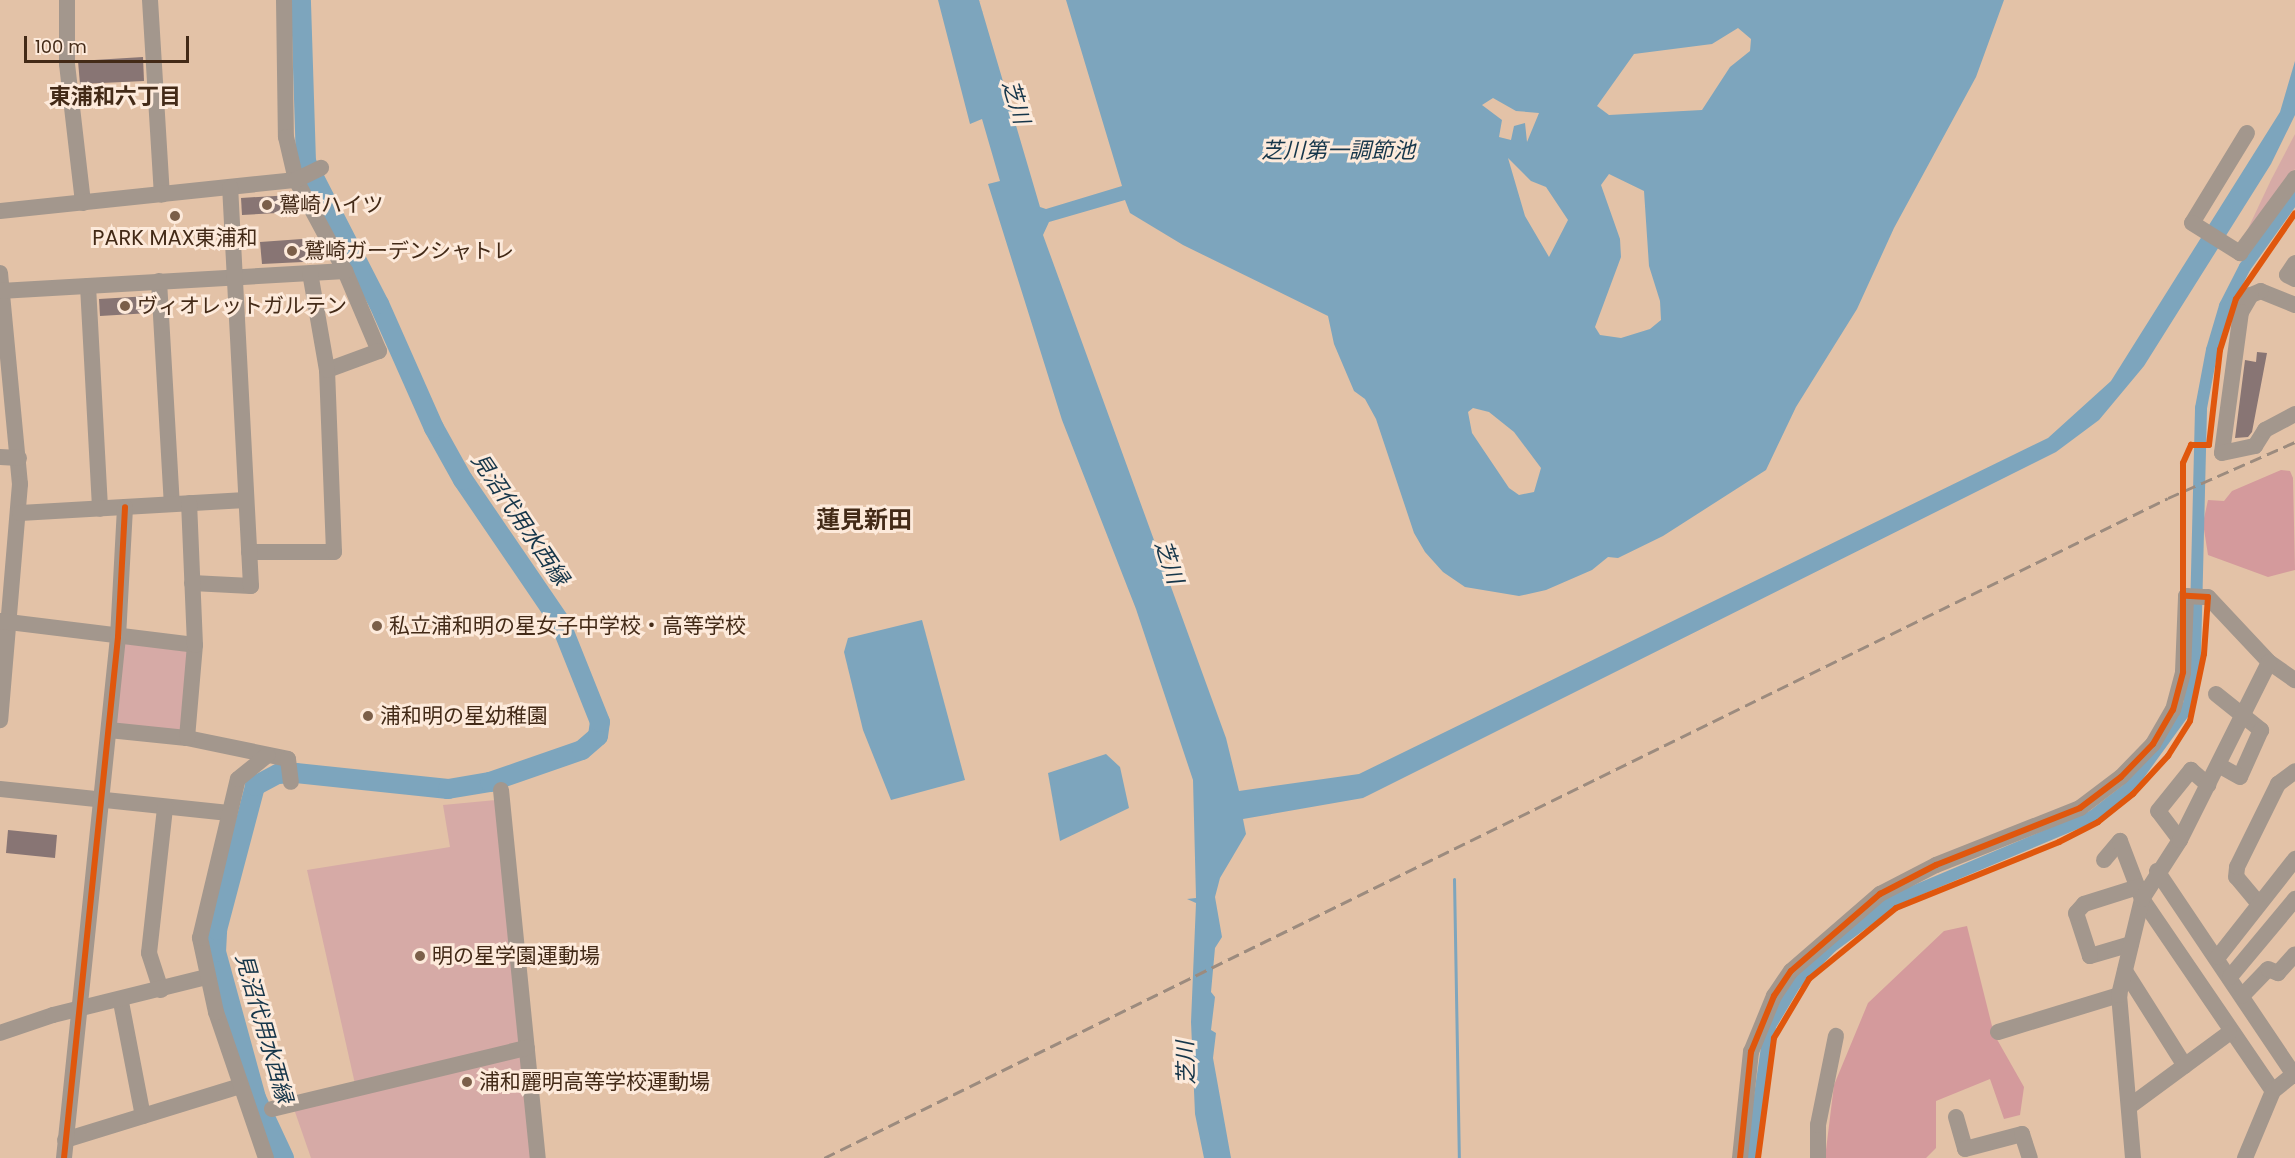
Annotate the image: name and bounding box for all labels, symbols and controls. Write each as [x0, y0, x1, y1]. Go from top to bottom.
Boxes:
scale bar [27, 24, 192, 62]
text: 100 m [35, 34, 87, 59]
water label: 芝川 [997, 77, 1035, 127]
district label: 東浦和六丁目 [49, 84, 181, 110]
water label: 芝川第一調節池 [1261, 138, 1415, 164]
place label: 鷲崎ハイツ [279, 192, 384, 218]
marker: 鷲崎ハイツ [260, 198, 274, 212]
marker: PARK MAX東浦和 [168, 209, 182, 223]
place label: PARK MAX東浦和 [92, 225, 258, 251]
place label: 鷲崎ガーデンシャトレ [304, 238, 514, 264]
marker: 鷲崎ガーデンシャトレ [285, 244, 299, 258]
place label: ヴィオレットガルテン [137, 293, 347, 319]
marker: ヴィオレットガルテン [118, 299, 132, 313]
water label: 見沼代用水西縁 [466, 448, 574, 590]
district label: 蓮見新田 [816, 506, 912, 534]
water label: 芝川 [1149, 537, 1189, 587]
place label: 私立浦和明の星女子中学校・高等学校 [389, 613, 746, 639]
marker: 私立浦和明の星女子中学校・高等学校 [370, 619, 384, 633]
place label: 浦和明の星幼稚園 [380, 703, 548, 729]
marker: 浦和明の星幼稚園 [361, 709, 375, 723]
place label: 明の星学園運動場 [432, 943, 600, 969]
marker: 明の星学園運動場 [413, 949, 427, 963]
water label: 見沼代用水西縁 [230, 950, 298, 1106]
water label: 芝川 [1172, 1041, 1200, 1085]
place label: 浦和麗明高等学校運動場 [479, 1069, 710, 1095]
marker: 浦和麗明高等学校運動場 [460, 1075, 474, 1089]

